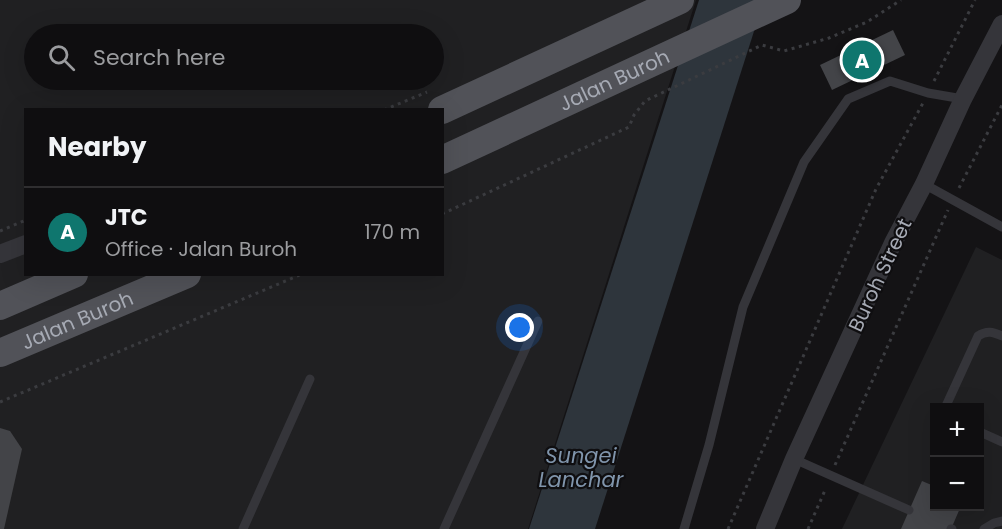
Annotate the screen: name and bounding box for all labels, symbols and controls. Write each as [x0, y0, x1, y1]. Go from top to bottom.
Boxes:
search box [24, 24, 444, 90]
pin: A [842, 38, 882, 82]
icon: search [45, 41, 78, 74]
text: Search here [93, 42, 226, 73]
street label: Jalan Buroh [555, 42, 674, 118]
text: Nearby [48, 129, 146, 165]
text: JTC [105, 202, 147, 233]
street label: Buroh Street [842, 214, 918, 336]
text: A [60, 218, 75, 246]
text: 170 m [364, 218, 420, 246]
text: Office · Jalan Buroh [105, 235, 297, 263]
street label: Jalan Buroh [17, 284, 138, 356]
your location [505, 313, 534, 342]
map controls [930, 403, 984, 511]
button: + [930, 403, 984, 457]
water label: Sungei Lanchar [539, 441, 625, 494]
button: − [930, 457, 984, 511]

